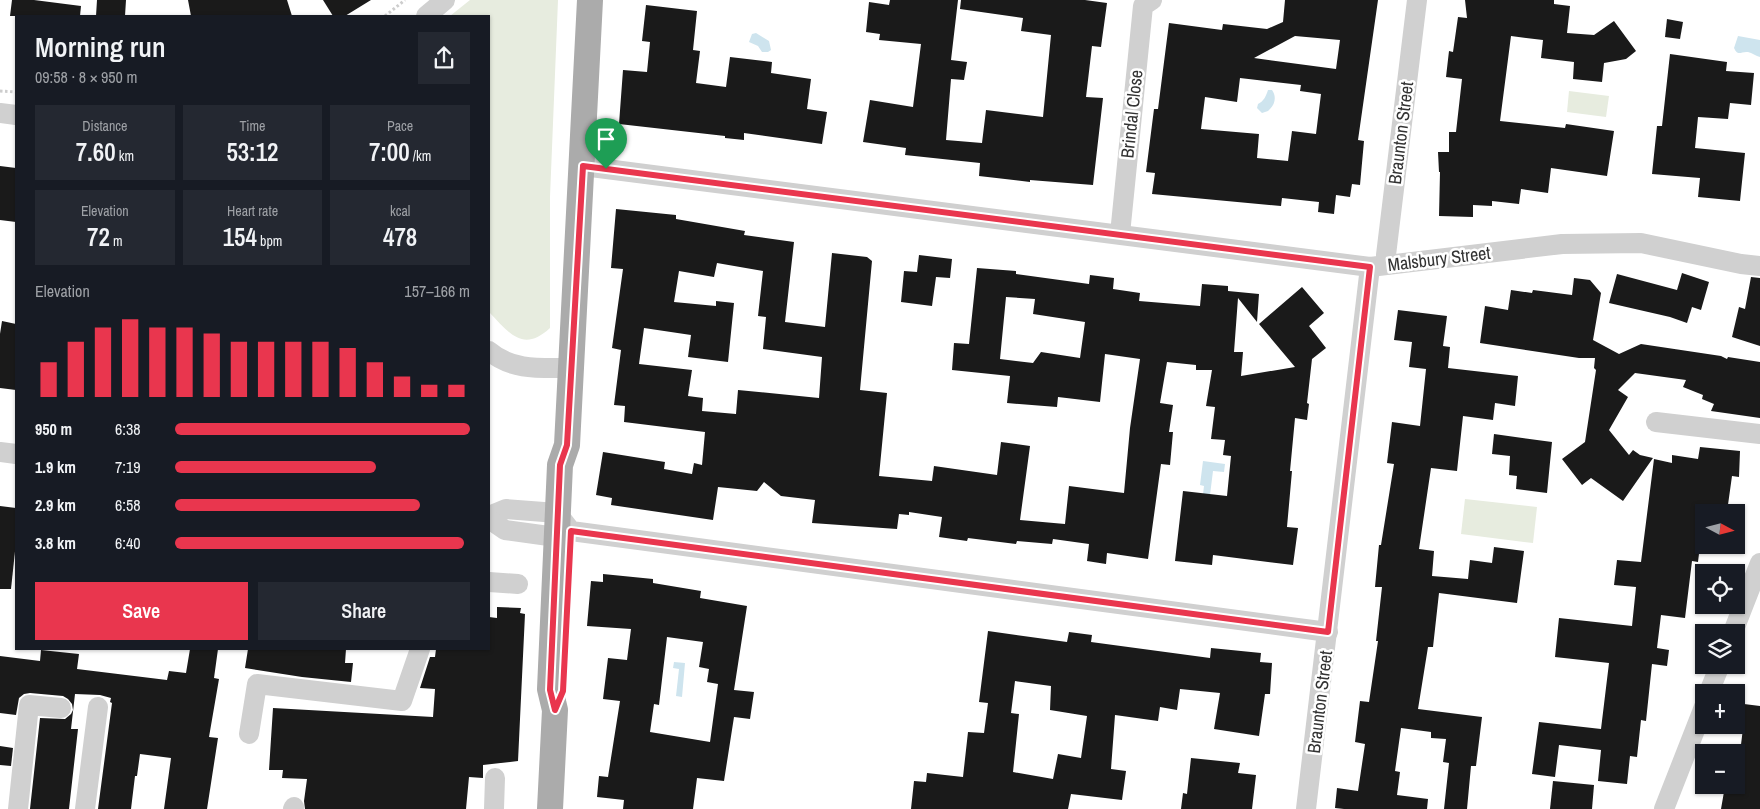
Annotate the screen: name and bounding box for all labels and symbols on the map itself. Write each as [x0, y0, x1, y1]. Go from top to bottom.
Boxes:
street label: Brindal Close [1114, 69, 1149, 159]
street label: Braunton Street [1382, 80, 1419, 186]
pin [585, 118, 627, 169]
street label: Malsbury Street [1386, 240, 1492, 277]
north arrow [1695, 504, 1745, 554]
street label: Braunton Street [1301, 649, 1338, 755]

